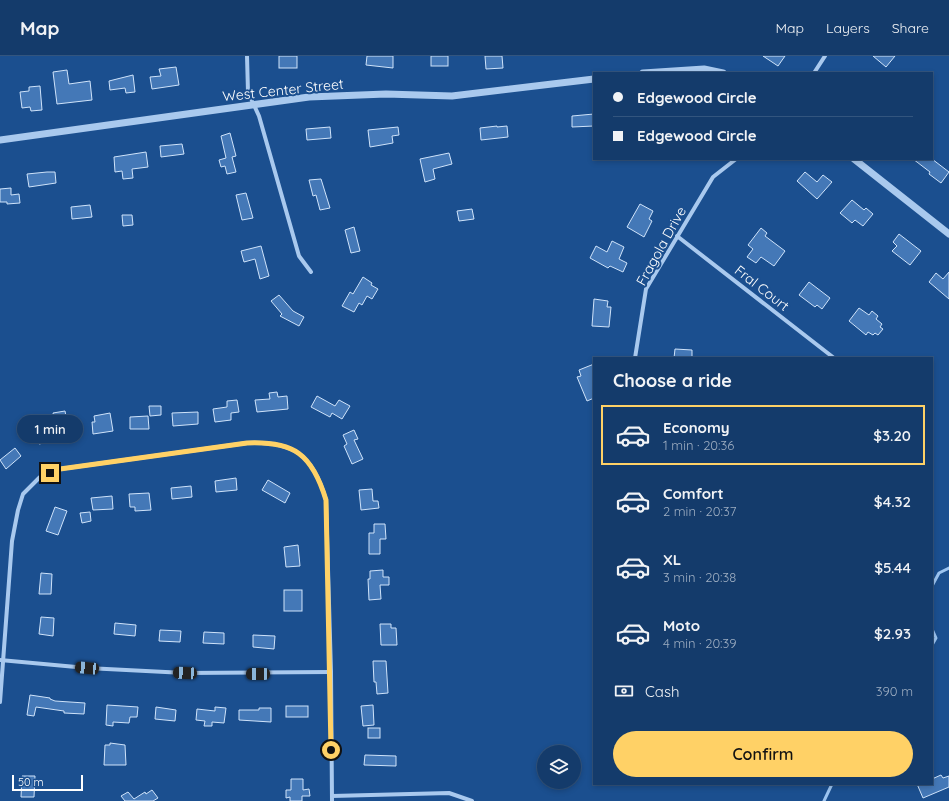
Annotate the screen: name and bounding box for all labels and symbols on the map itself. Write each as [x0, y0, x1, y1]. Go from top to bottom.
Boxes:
street label: West Center Street [222, 75, 345, 105]
street label: Fragola Drive [632, 203, 690, 289]
street label: Fral Court [731, 261, 793, 315]
callout: 1 min [17, 415, 83, 443]
route end [41, 464, 59, 482]
car [75, 661, 99, 675]
car [173, 666, 197, 680]
car [246, 668, 270, 680]
route start [322, 741, 340, 759]
scale bar [12, 773, 83, 792]

